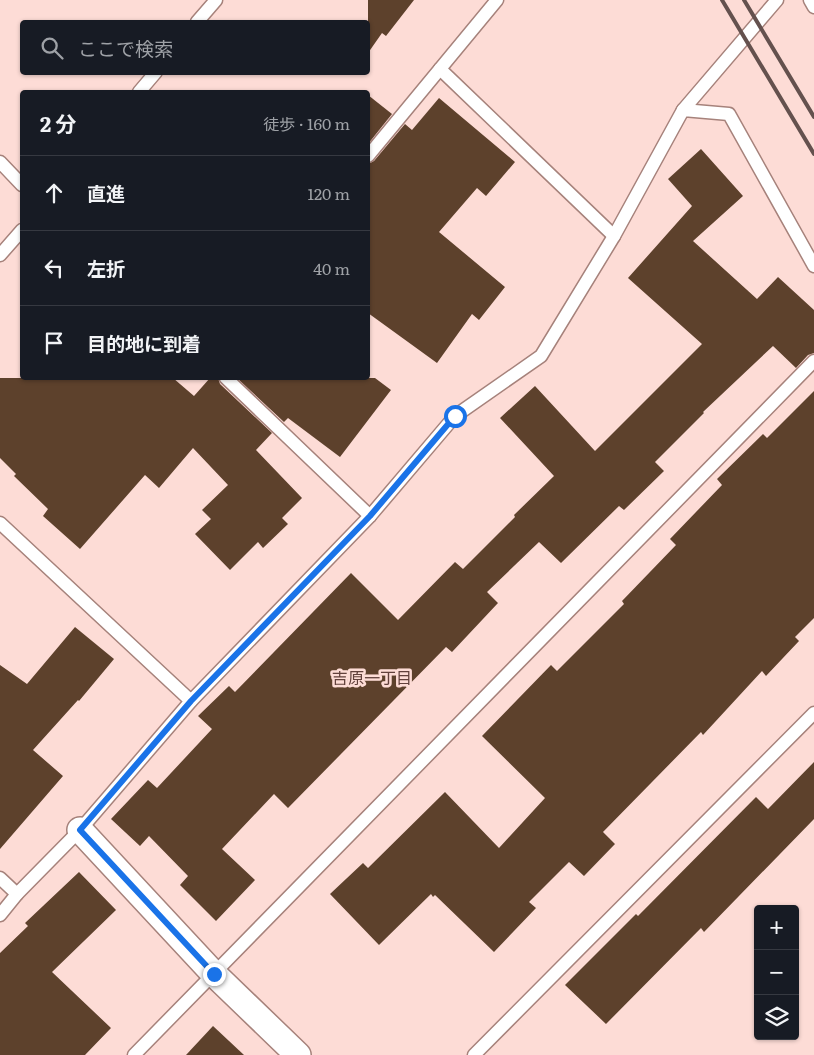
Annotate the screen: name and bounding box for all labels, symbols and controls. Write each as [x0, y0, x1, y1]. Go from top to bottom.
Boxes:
search box [20, 20, 370, 75]
icon: search [38, 34, 66, 62]
text: ここで検索 [78, 34, 173, 62]
text: 2 分 [40, 107, 76, 138]
text: 徒歩 · 160 m [263, 111, 350, 135]
icon: ahead [40, 179, 68, 207]
text: 直進 [87, 179, 125, 207]
text: 120 m [307, 181, 350, 205]
icon: left [40, 254, 68, 282]
text: 左折 [87, 254, 125, 282]
text: 40 m [313, 256, 350, 280]
icon: arrive [40, 329, 68, 357]
text: 目的地に到着 [87, 329, 201, 357]
route start [444, 405, 467, 428]
district label: 吉原一丁目 [332, 665, 412, 689]
map controls [754, 905, 799, 1040]
button: + [754, 905, 799, 950]
button: − [754, 950, 799, 995]
route end [203, 963, 226, 986]
button: layers [754, 995, 799, 1040]

